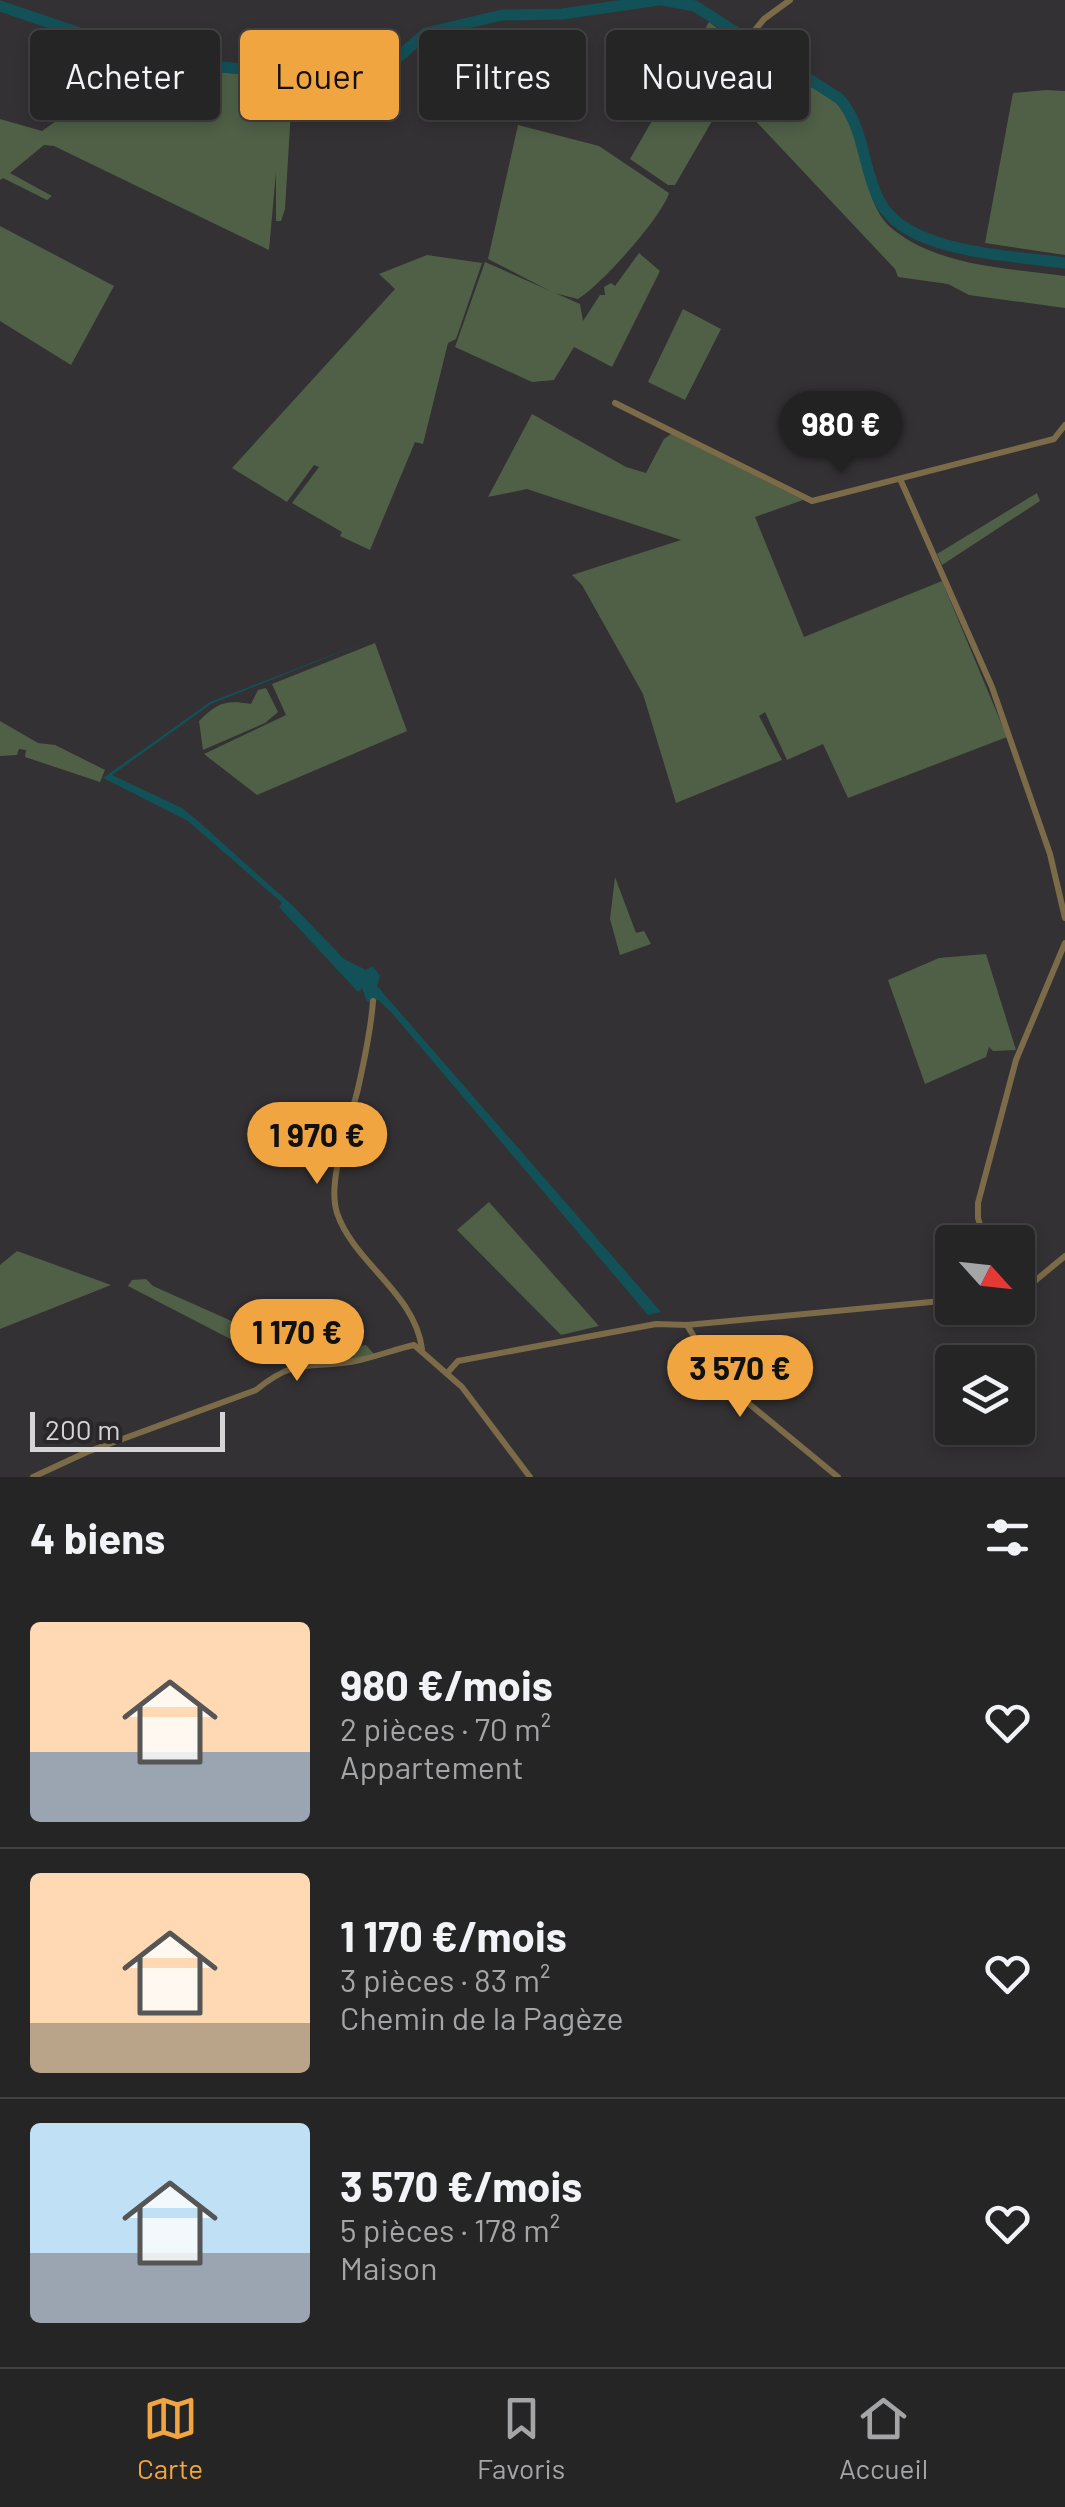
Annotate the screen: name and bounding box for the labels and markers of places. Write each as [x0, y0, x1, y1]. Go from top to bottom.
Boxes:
pin: 980 € [771, 391, 911, 476]
pin: 1 970 € [225, 1102, 409, 1187]
pin: 1 170 € [205, 1299, 389, 1384]
pin: 3 570 € [648, 1335, 832, 1420]

